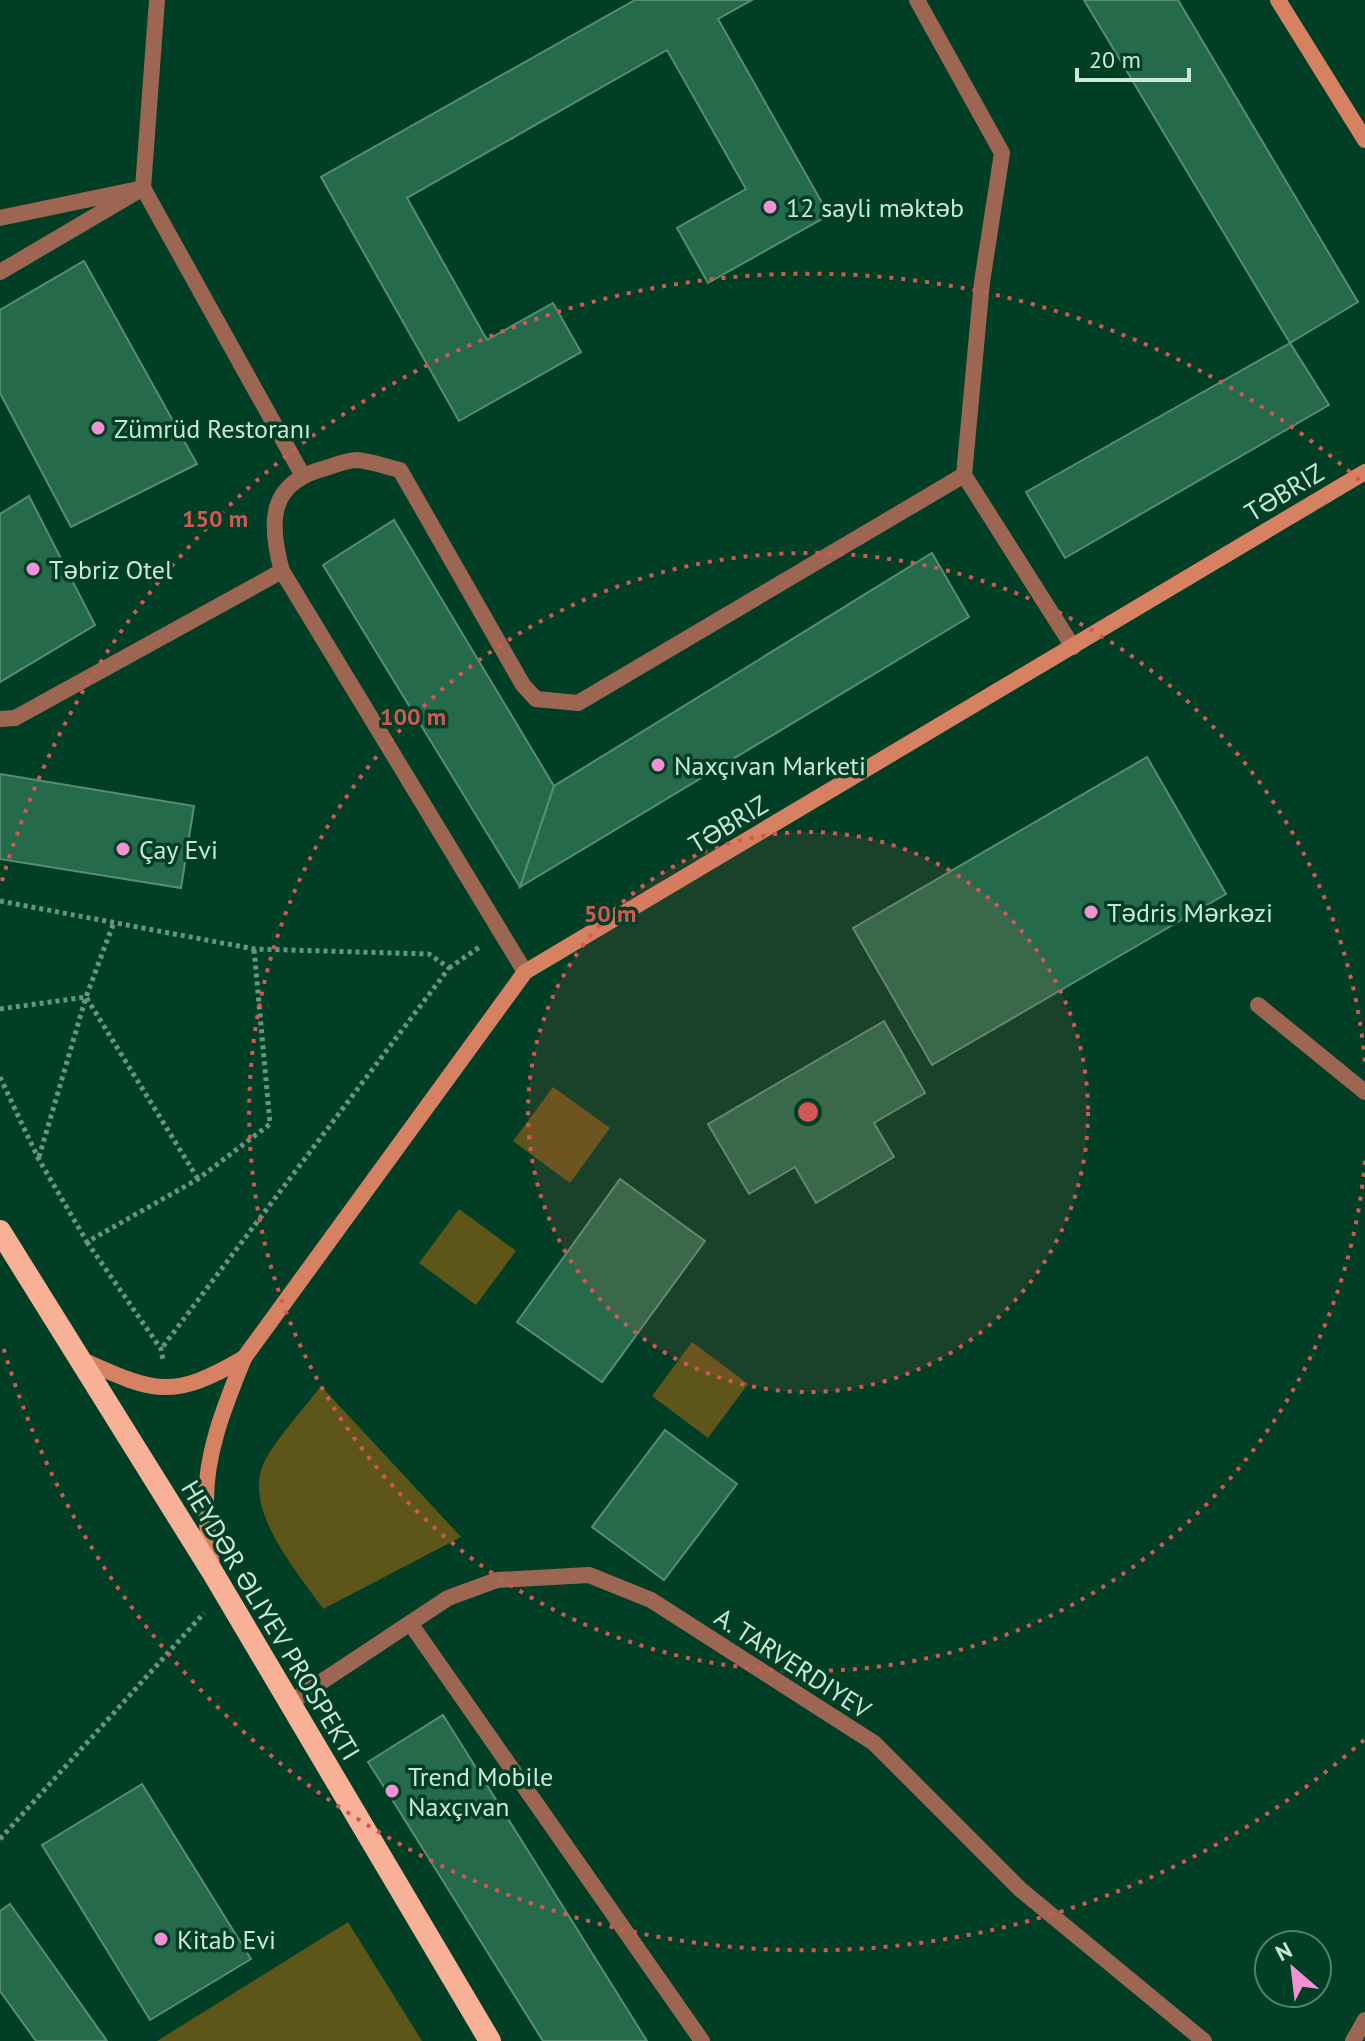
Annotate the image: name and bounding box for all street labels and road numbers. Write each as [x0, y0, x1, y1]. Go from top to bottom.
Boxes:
street label: TƏBRIZ [1238, 456, 1330, 528]
street label: TƏBRIZ [682, 788, 774, 860]
street label: HEYDƏR ƏLIYEV PROSPEKTI [174, 1474, 368, 1766]
street label: A. TARVERDIYEV [709, 1600, 878, 1726]

